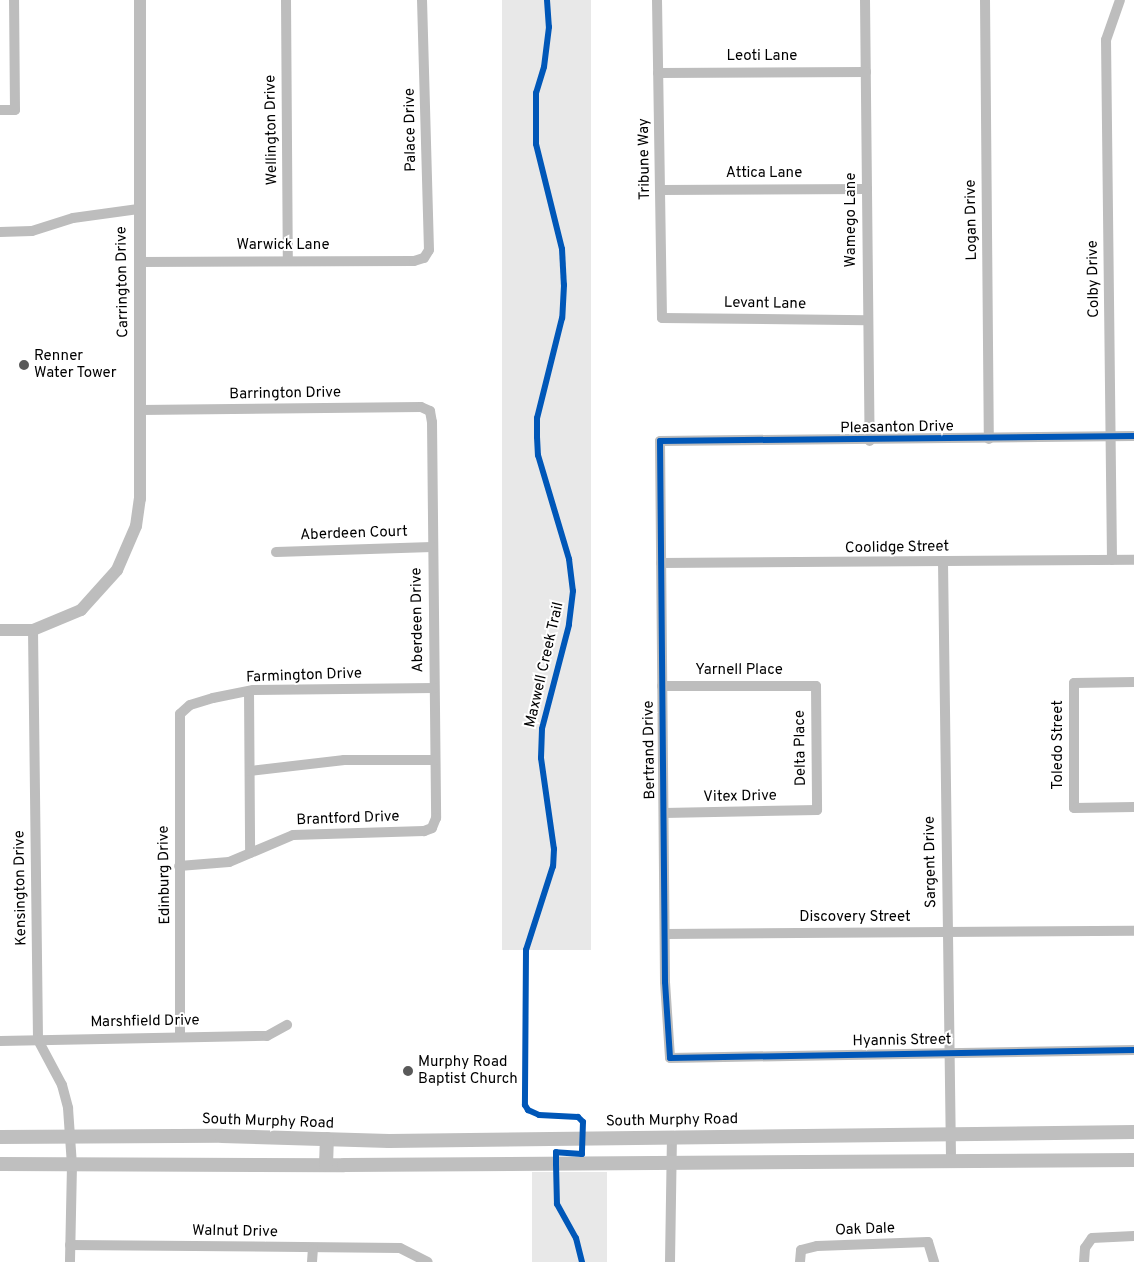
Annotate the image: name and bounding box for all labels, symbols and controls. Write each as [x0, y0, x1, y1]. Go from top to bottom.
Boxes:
street label: Leoti Lane [727, 48, 797, 66]
street label: Wellington Drive [262, 75, 282, 185]
street label: Palace Drive [401, 88, 421, 172]
street label: Tribune Way [635, 118, 655, 200]
street label: Attica Lane [726, 165, 802, 183]
street label: Wamego Lane [843, 172, 861, 268]
street label: Logan Drive [962, 179, 982, 261]
street label: Carrington Drive [113, 226, 133, 338]
street label: Warwick Lane [237, 237, 329, 255]
street label: Colby Drive [1084, 240, 1104, 318]
street label: Levant Lane [724, 294, 806, 314]
place label: Renner Water Tower [34, 347, 117, 382]
marker: Renner Water Tower [18, 359, 30, 371]
street label: Barrington Drive [229, 384, 341, 404]
street label: Pleasanton Drive [840, 418, 954, 438]
street label: Aberdeen Court [300, 523, 408, 545]
street label: Coolidge Street [845, 538, 949, 558]
street label: Aberdeen Drive [408, 567, 428, 673]
street label: Maxwell Creek Trail [522, 600, 568, 730]
street label: Yarnell Place [695, 662, 783, 680]
street label: Farmington Drive [246, 665, 362, 687]
street label: Bertrand Drive [640, 700, 660, 800]
street label: Toledo Street [1050, 700, 1068, 790]
street label: Delta Place [791, 710, 811, 786]
street label: Vitex Drive [703, 787, 777, 807]
street label: Brantford Drive [296, 808, 400, 830]
street label: Sargent Drive [921, 816, 941, 908]
street label: Edinburg Drive [155, 825, 175, 925]
street label: Kensington Drive [11, 830, 31, 946]
street label: Discovery Street [799, 909, 911, 927]
street label: Marshfield Drive [90, 1012, 200, 1032]
street label: Hyannis Street [852, 1031, 952, 1051]
place label: Murphy Road Baptist Church [418, 1053, 518, 1088]
marker: Murphy Road Baptist Church [402, 1065, 414, 1077]
street label: South Murphy Road [202, 1111, 334, 1133]
street label: South Murphy Road [606, 1111, 738, 1131]
street label: Oak Dale [835, 1220, 895, 1240]
street label: Walnut Drive [192, 1222, 278, 1242]

